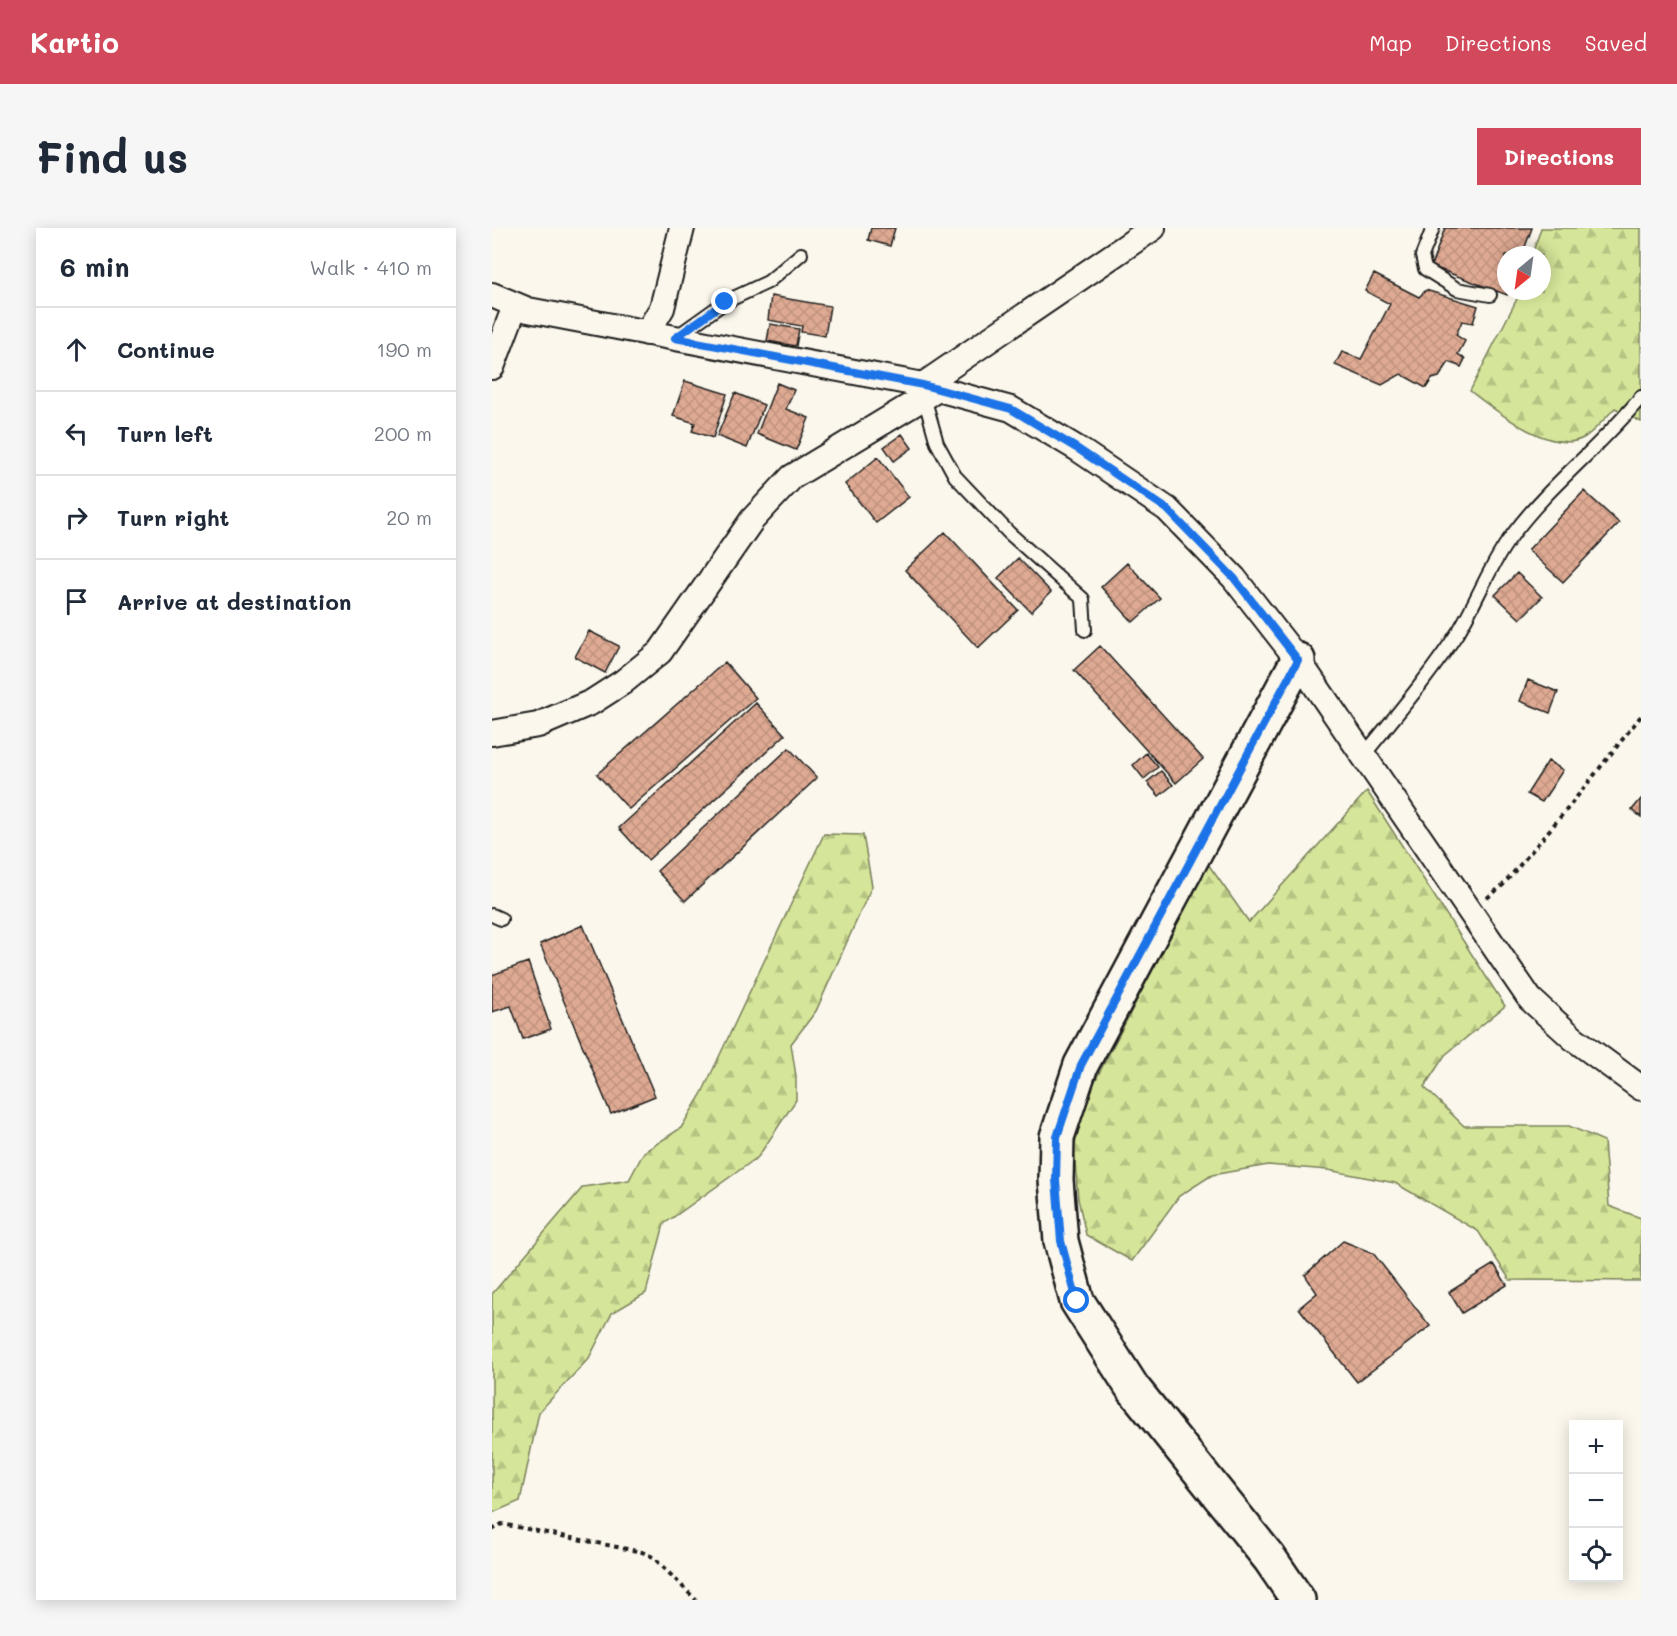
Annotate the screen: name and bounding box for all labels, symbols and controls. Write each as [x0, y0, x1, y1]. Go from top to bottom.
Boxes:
text: Kartio [30, 24, 119, 60]
text: Map [1369, 29, 1412, 56]
text: Directions [1445, 29, 1552, 56]
text: Saved [1585, 29, 1647, 56]
button: Directions [1477, 128, 1641, 185]
text: Find us [36, 129, 188, 184]
north arrow [1497, 246, 1551, 300]
text: 6 min [60, 250, 129, 284]
text: Walk · 410 m [309, 254, 432, 280]
route end [711, 288, 737, 314]
icon: ahead [60, 333, 93, 366]
text: Continue [117, 335, 215, 364]
text: 190 m [377, 336, 432, 362]
icon: left [60, 417, 93, 450]
text: Turn left [117, 419, 213, 448]
text: 200 m [374, 420, 432, 446]
icon: right [60, 501, 93, 534]
text: Turn right [117, 503, 229, 532]
text: 20 m [386, 504, 432, 530]
icon: arrive [60, 585, 93, 618]
text: Arrive at destination [117, 587, 352, 616]
route start [1063, 1287, 1089, 1313]
map controls [1569, 1420, 1623, 1582]
button: + [1569, 1420, 1623, 1474]
button: − [1569, 1474, 1623, 1528]
button: locate [1569, 1528, 1623, 1582]

